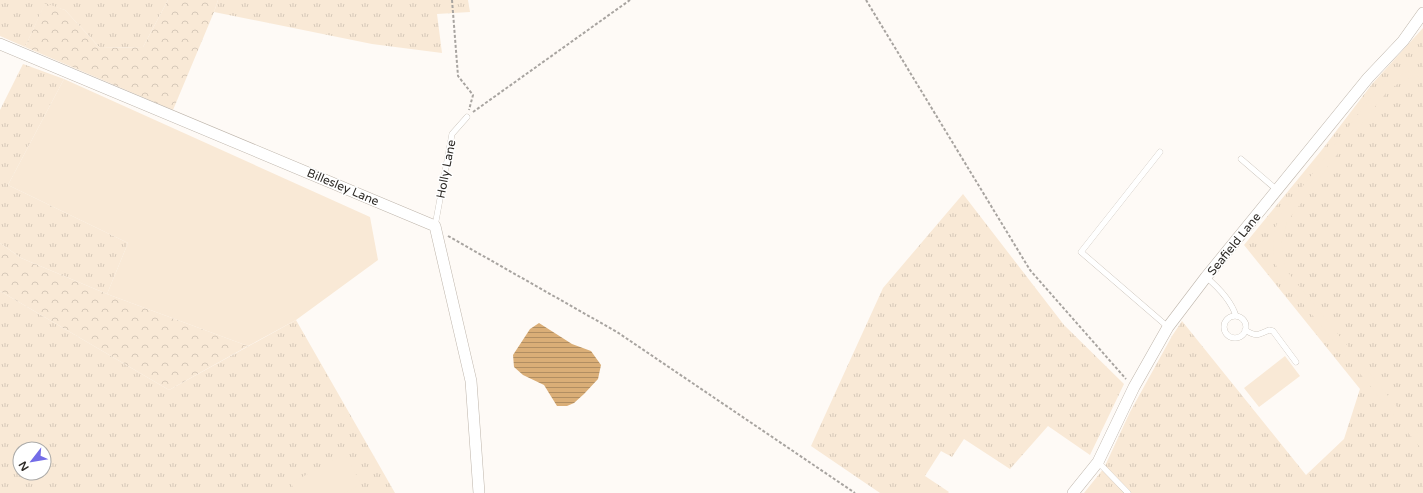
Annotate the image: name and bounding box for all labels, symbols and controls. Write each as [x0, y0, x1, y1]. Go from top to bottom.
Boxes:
street label: Holly Lane [433, 138, 459, 200]
street label: Billesley Lane [305, 166, 381, 209]
street label: Seafield Lane [1204, 210, 1264, 278]
north arrow [12, 441, 52, 481]
text: N [16, 459, 32, 473]

